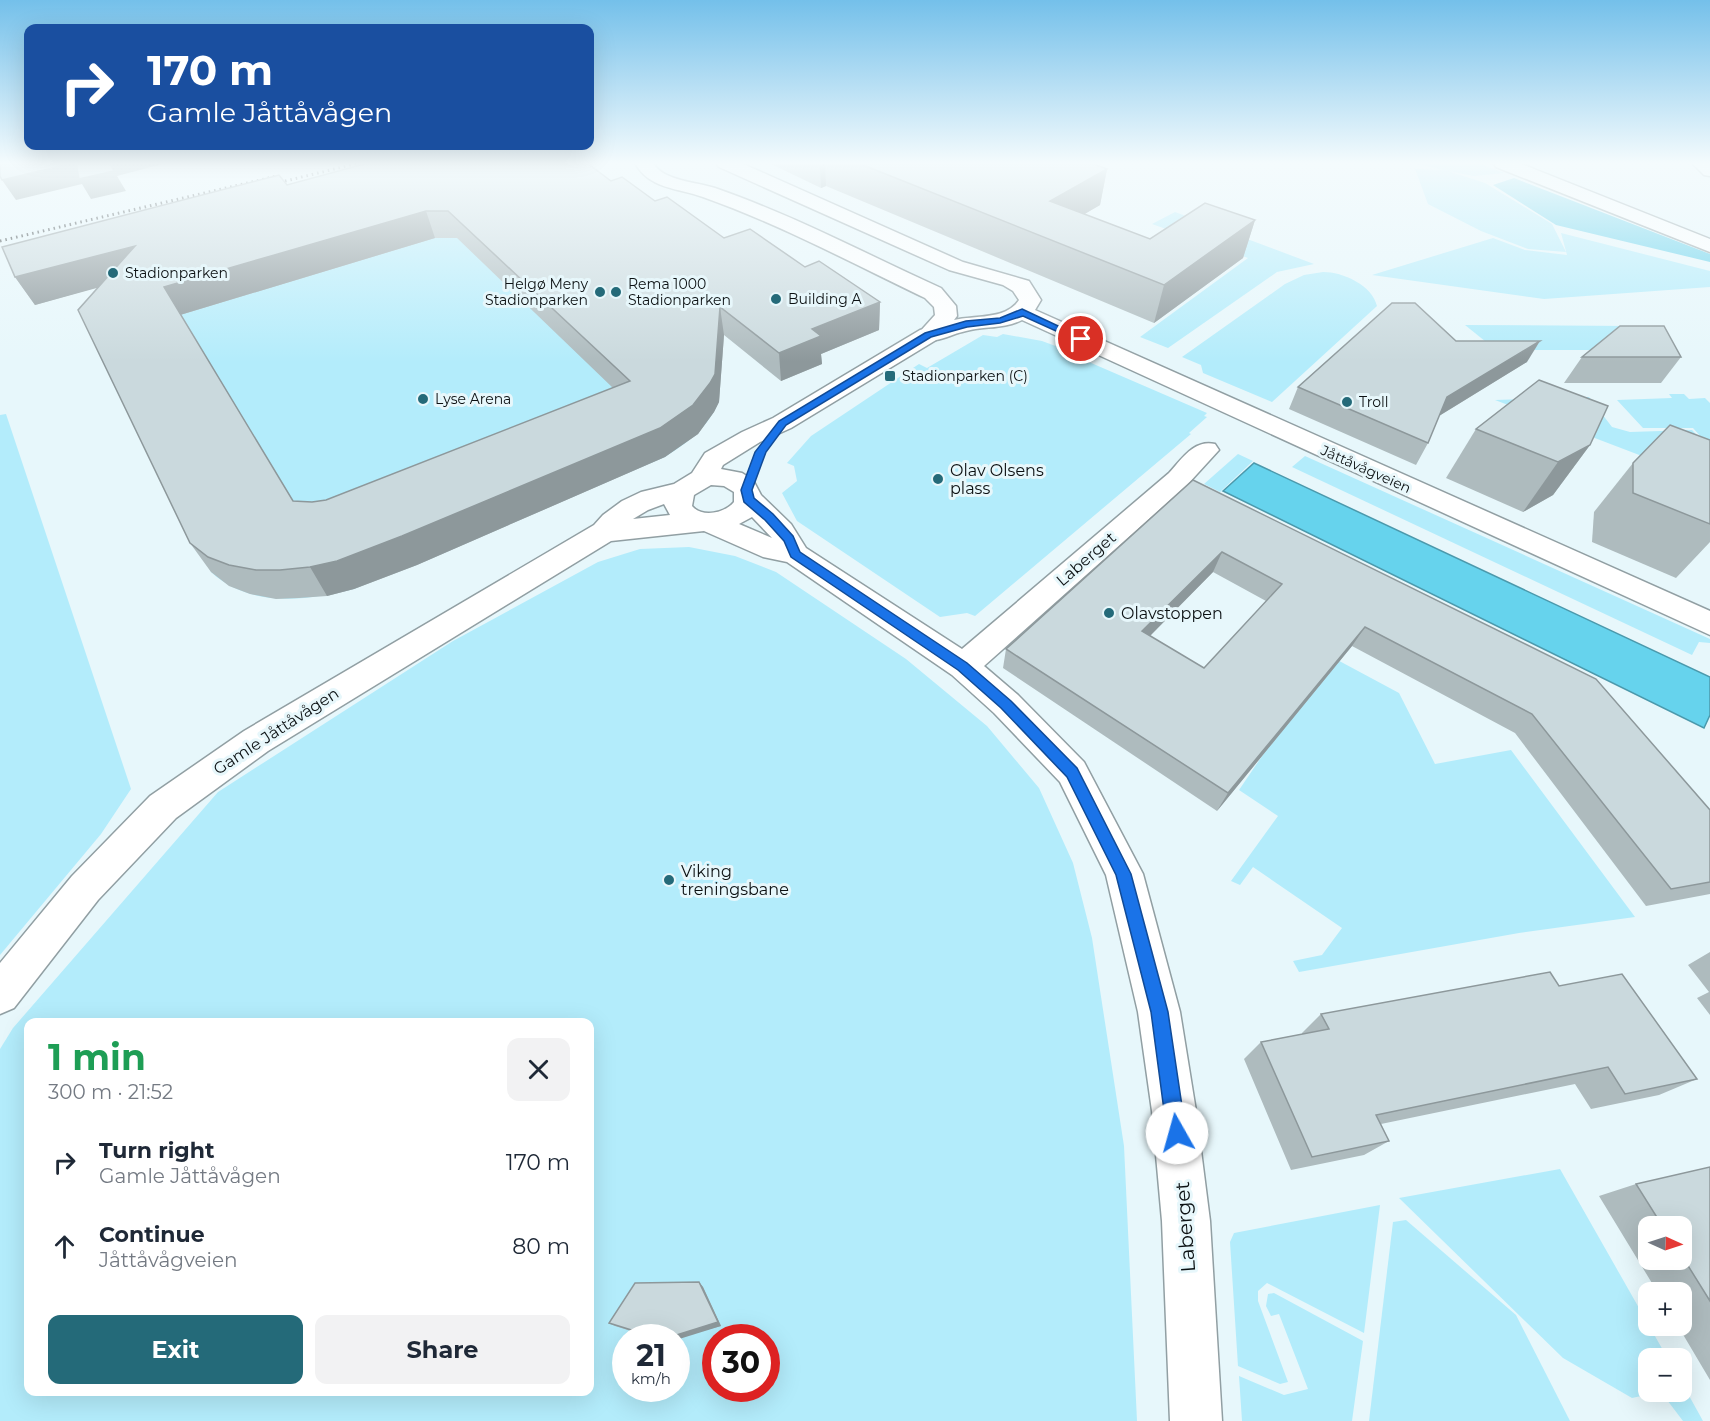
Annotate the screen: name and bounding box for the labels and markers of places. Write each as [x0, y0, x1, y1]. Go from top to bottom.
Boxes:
place label: Stadionparken [125, 264, 228, 282]
marker: Stadionparken [106, 266, 120, 280]
place label: Helgø Meny Stadionparken [485, 275, 588, 309]
place label: Rema 1000 Stadionparken [628, 275, 731, 309]
marker: Helgø Meny Stadionparken [593, 285, 607, 299]
marker: Rema 1000 Stadionparken [609, 285, 623, 299]
place label: Building A [788, 290, 862, 308]
marker: Building A [769, 292, 783, 306]
pin [1055, 313, 1106, 364]
place label: Stadionparken (C) [902, 367, 1028, 385]
marker: Stadionparken (C) [883, 369, 897, 383]
place label: Lyse Arena [435, 390, 511, 408]
marker: Lyse Arena [416, 392, 430, 406]
place label: Troll [1359, 393, 1389, 411]
marker: Troll [1340, 395, 1354, 409]
place label: Olav Olsens plass [950, 461, 1044, 498]
marker: Olav Olsens plass [931, 472, 945, 486]
place label: Olavstoppen [1121, 604, 1223, 623]
marker: Olavstoppen [1102, 606, 1116, 620]
place label: Viking treningsbane [681, 862, 789, 899]
marker: Viking treningsbane [662, 873, 676, 887]

